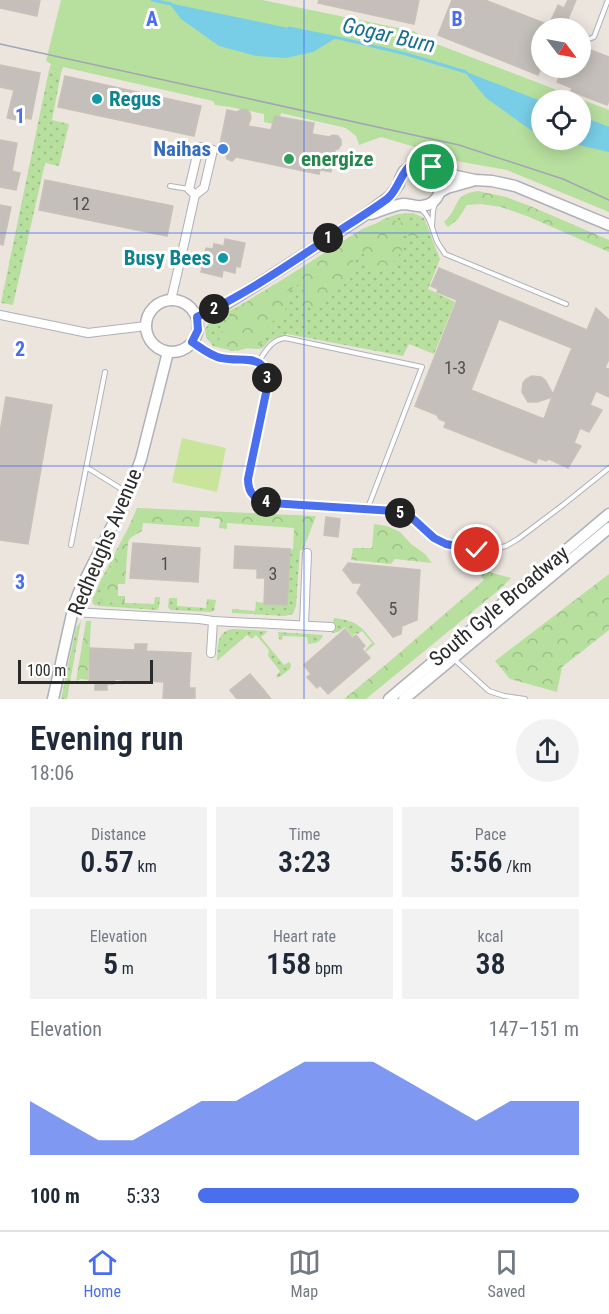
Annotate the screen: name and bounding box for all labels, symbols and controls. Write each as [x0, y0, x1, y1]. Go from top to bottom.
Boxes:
text: A [146, 7, 158, 31]
text: B [451, 7, 463, 31]
water label: Gogar Burn [340, 12, 438, 58]
north arrow [531, 18, 591, 78]
map controls [531, 18, 591, 150]
place label: Regus [109, 87, 161, 111]
button: locate [531, 90, 591, 150]
marker: Regus [90, 92, 104, 106]
text: 1 [15, 104, 25, 128]
place label: Naihas [153, 137, 211, 161]
pin [406, 141, 457, 192]
marker: Naihas [216, 142, 230, 156]
place label: energize [301, 147, 373, 171]
icon: arrive [415, 150, 448, 183]
marker: energize [282, 152, 296, 166]
house number: 12 [72, 193, 90, 214]
pin: 1 [313, 223, 343, 253]
text: 1 [324, 228, 332, 247]
place label: Busy Bees [124, 246, 211, 270]
marker: Busy Bees [216, 251, 230, 265]
pin: 2 [199, 294, 229, 324]
text: 2 [210, 299, 218, 318]
text: 2 [15, 337, 25, 361]
house number: 1-3 [444, 357, 466, 378]
pin: 3 [252, 363, 282, 393]
text: 3 [263, 368, 271, 387]
street label: Redheughs Avenue [63, 465, 147, 619]
pin: 4 [251, 487, 281, 517]
text: 4 [262, 492, 270, 511]
pin: 5 [385, 498, 415, 528]
text: 5 [396, 503, 404, 522]
pin [451, 524, 502, 575]
icon: check [460, 533, 493, 566]
street label: South Gyle Broadway [424, 541, 574, 671]
house number: 1 [161, 553, 169, 574]
house number: 3 [269, 563, 277, 584]
text: 3 [15, 570, 25, 594]
house number: 5 [389, 598, 398, 619]
scale bar [18, 657, 153, 684]
text: 100 m [27, 661, 66, 680]
text: Evening run [30, 719, 184, 758]
button: share [516, 719, 579, 782]
text: 18:06 [30, 761, 74, 785]
text: Distance [91, 825, 146, 844]
text: Time [289, 825, 320, 844]
text: Pace [475, 825, 506, 844]
text: 0.57 [80, 844, 134, 879]
text: 3:23 [278, 844, 331, 879]
text: 5:56 [449, 844, 503, 879]
text: km [134, 857, 157, 876]
text: /km [503, 857, 532, 876]
text: Elevation [90, 927, 147, 946]
text: Heart rate [273, 927, 336, 946]
text: kcal [478, 927, 503, 946]
text: 5 [103, 946, 118, 981]
text: 158 [266, 946, 311, 981]
text: 38 [475, 946, 506, 981]
text: m [118, 959, 134, 978]
text: bpm [311, 959, 343, 978]
text: Elevation [30, 1017, 102, 1041]
text: 147–151 m [489, 1017, 579, 1041]
text: 100 m [30, 1184, 80, 1208]
text: 5:33 [126, 1184, 160, 1208]
tab: Home [83, 1246, 121, 1301]
tab: Map [288, 1246, 321, 1301]
tab: Saved [488, 1246, 526, 1301]

